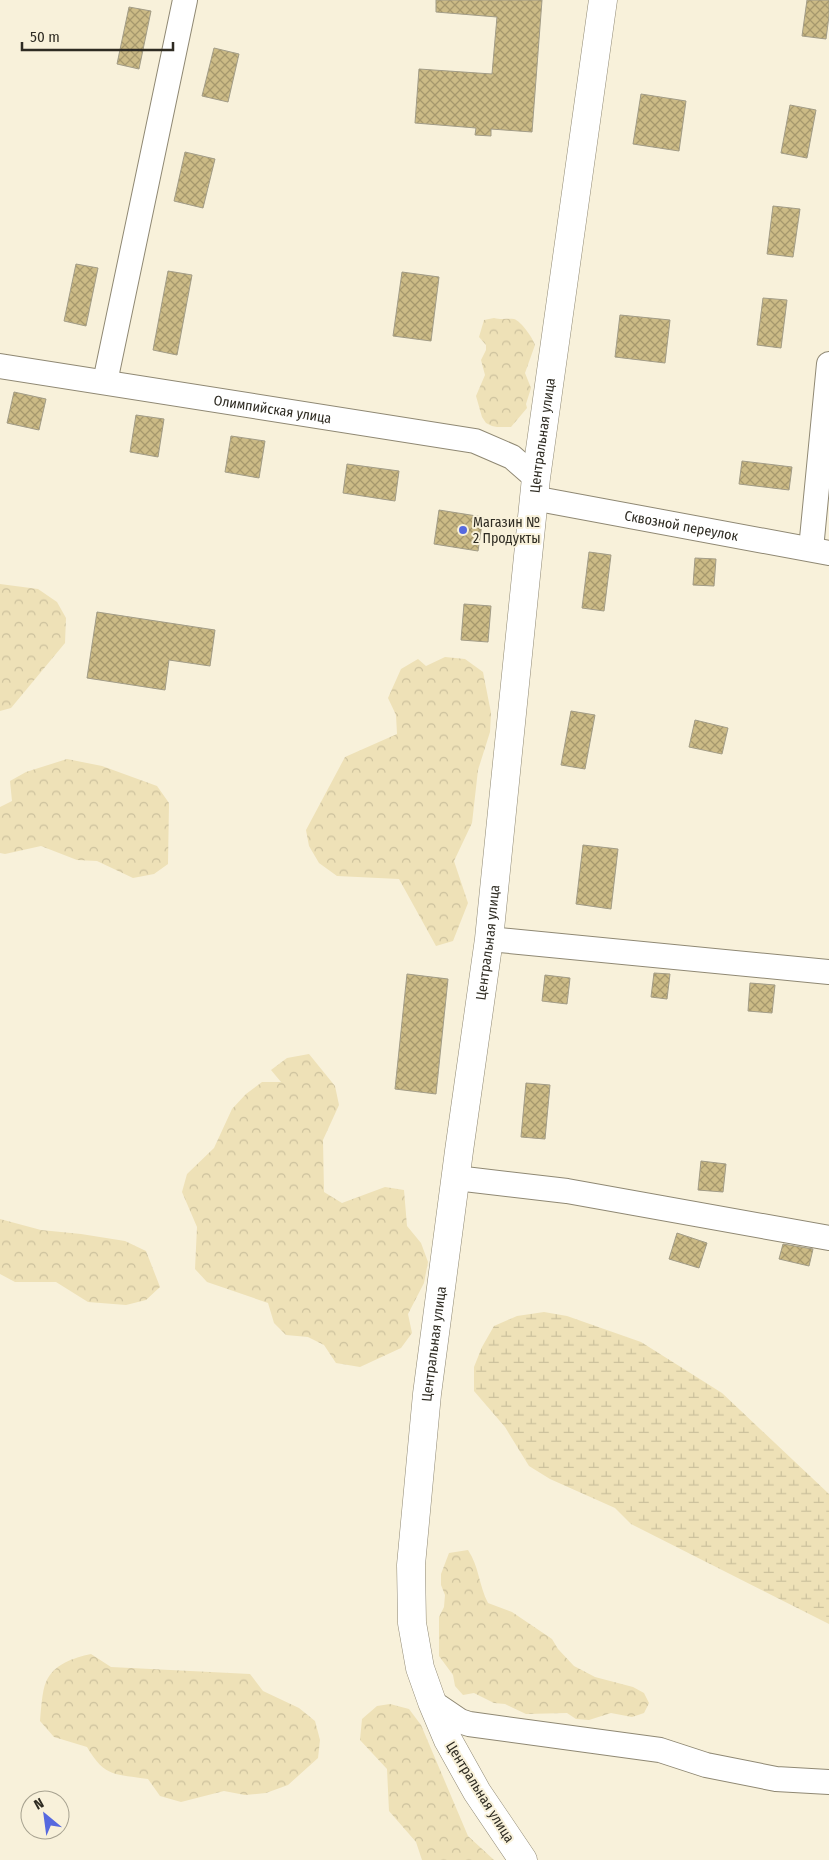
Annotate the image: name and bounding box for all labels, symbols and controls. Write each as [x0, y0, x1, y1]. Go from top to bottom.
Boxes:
scale bar [22, 20, 174, 52]
text: 50 m [30, 28, 60, 46]
street label: Центральная улица [526, 377, 558, 494]
street label: Олимпийская улица [213, 391, 333, 427]
street label: Сквозной переулок [623, 507, 740, 545]
place label: Магазин № 2 Продукты [473, 514, 540, 547]
marker: Магазин № 2 Продукты [457, 524, 469, 536]
street label: Центральная улица [472, 884, 503, 1001]
street label: Центральная улица [418, 1285, 450, 1402]
street label: Центральная улица [442, 1738, 518, 1846]
north arrow [20, 1790, 70, 1840]
text: N [31, 1795, 47, 1814]

